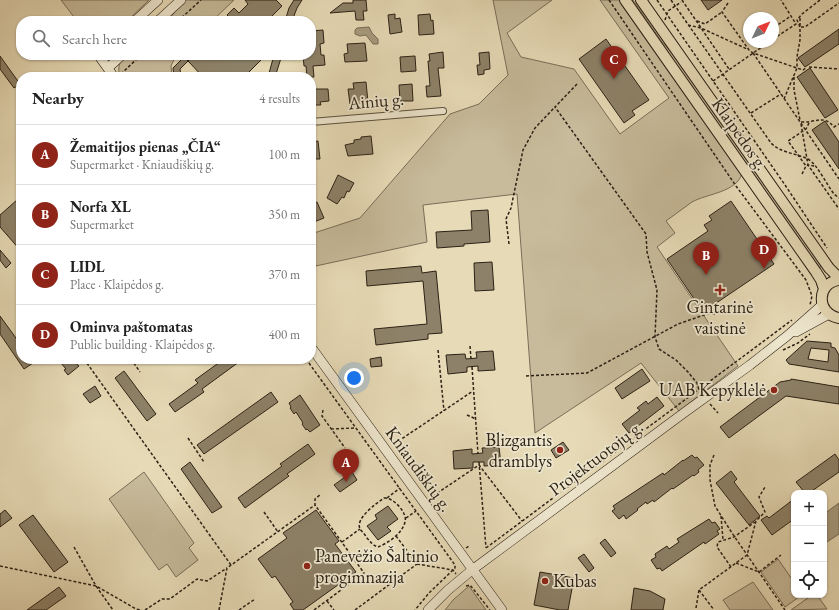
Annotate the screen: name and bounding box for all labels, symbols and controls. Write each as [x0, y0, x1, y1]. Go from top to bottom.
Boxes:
north arrow [743, 12, 779, 48]
search box [16, 16, 316, 60]
icon: search [30, 27, 52, 49]
text: Search here [62, 29, 127, 48]
pin: C [601, 46, 627, 79]
text: Nearby [32, 87, 84, 109]
street label: Ainių g. [346, 87, 405, 114]
text: 4 results [259, 90, 300, 107]
street label: Klaipėdos g. [707, 93, 774, 175]
text: Žemaitijos pienas „ČIA“ [70, 137, 221, 156]
text: A [40, 146, 50, 163]
text: 100 m [269, 146, 300, 163]
text: Supermarket · Kniaudiškių g. [70, 156, 214, 173]
text: Norfa XL [70, 197, 131, 216]
text: B [41, 206, 49, 223]
text: 350 m [269, 206, 300, 223]
text: Supermarket [70, 216, 134, 233]
pin: D [751, 236, 777, 269]
pin: B [693, 242, 719, 275]
text: LIDL [70, 257, 105, 276]
text: C [40, 266, 50, 283]
text: 370 m [269, 266, 300, 283]
text: Place · Klaipėdos g. [70, 276, 164, 293]
marker: Gintarinė vaistinė [715, 285, 725, 295]
place label: Gintarinė vaistinė [687, 295, 753, 339]
text: Ominva paštomatas [70, 317, 193, 336]
text: D [40, 326, 50, 343]
text: 400 m [269, 326, 300, 343]
text: Public building · Klaipėdos g. [70, 336, 215, 353]
your location [344, 368, 364, 388]
place label: UAB Kepyklėlė [659, 378, 766, 401]
marker: UAB Kepyklėlė [769, 385, 779, 395]
street label: Projektuotojų g. [544, 415, 647, 501]
street label: Kniaudiškių g. [381, 421, 458, 516]
place label: Blizgantis dramblys [486, 428, 552, 472]
marker: Blizgantis dramblys [555, 445, 565, 455]
pin: A [333, 449, 359, 482]
map controls [791, 490, 827, 598]
button: + [791, 490, 827, 526]
button: − [791, 526, 827, 562]
place label: Panevėžio Šaltinio progimnazija [315, 544, 439, 588]
marker: Panevėžio Šaltinio progimnazija [302, 561, 312, 571]
button: locate [791, 562, 827, 598]
place label: Kubas [553, 569, 597, 592]
marker: Kubas [540, 576, 550, 586]

